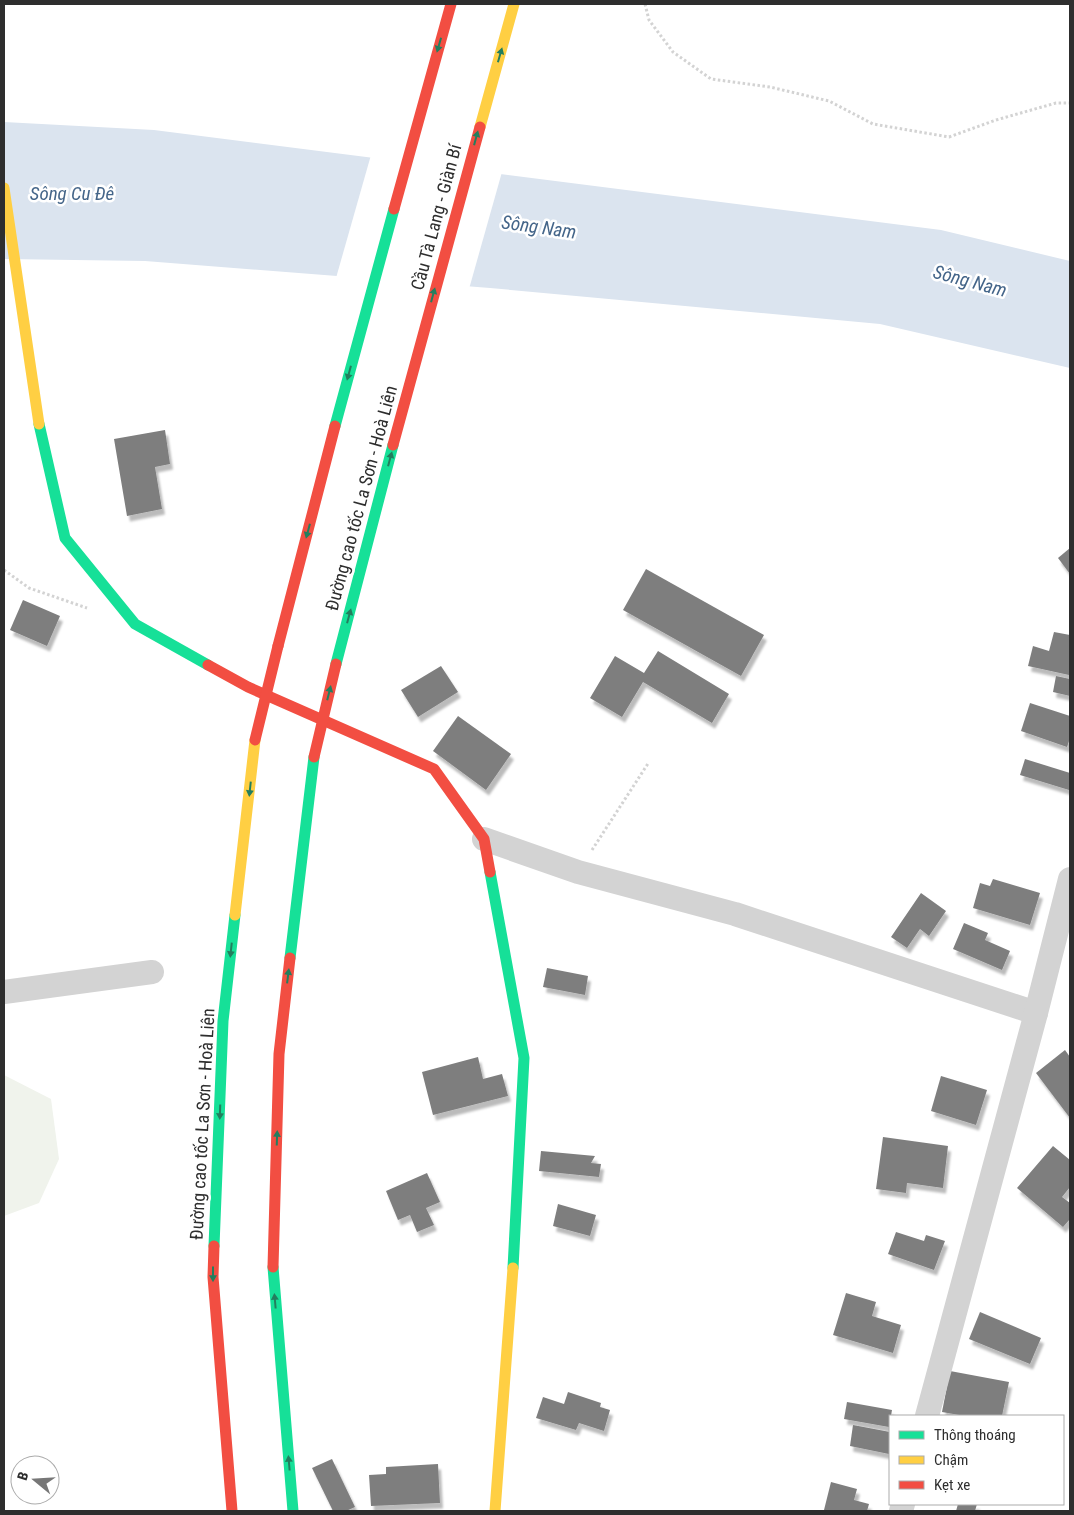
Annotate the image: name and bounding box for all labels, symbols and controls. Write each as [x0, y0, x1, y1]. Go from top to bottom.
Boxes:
one-way arrow [435, 37, 443, 52]
one-way arrow [496, 47, 504, 62]
one-way arrow [472, 131, 480, 146]
street label: Cầu Tà Lang - Giàn Bí [406, 141, 466, 292]
water label: Sông Cu Đê [30, 182, 114, 205]
water label: Sông Nam [500, 210, 578, 244]
water label: Sông Nam [931, 260, 1009, 302]
one-way arrow [429, 287, 437, 302]
one-way arrow [345, 366, 353, 381]
street label: Đường cao tốc La Sơn - Hoà Liên [321, 383, 401, 613]
one-way arrow [386, 452, 394, 467]
one-way arrow [304, 523, 312, 538]
one-way arrow [345, 609, 353, 624]
one-way arrow [325, 686, 333, 701]
one-way arrow [246, 781, 254, 797]
one-way arrow [227, 942, 235, 958]
one-way arrow [284, 968, 292, 984]
street label: Đường cao tốc La Sơn - Hoà Liên [185, 1008, 219, 1240]
one-way arrow [215, 1104, 223, 1120]
one-way arrow [273, 1130, 281, 1146]
one-way arrow [209, 1267, 217, 1283]
one-way arrow [271, 1292, 279, 1308]
legend [889, 1415, 1064, 1505]
text: Thông thoáng [934, 1426, 1016, 1444]
text: Chậm [934, 1451, 968, 1469]
one-way arrow [285, 1454, 293, 1470]
north arrow [10, 1455, 60, 1505]
text: B [14, 1470, 32, 1482]
text: Kẹt xe [934, 1476, 970, 1494]

